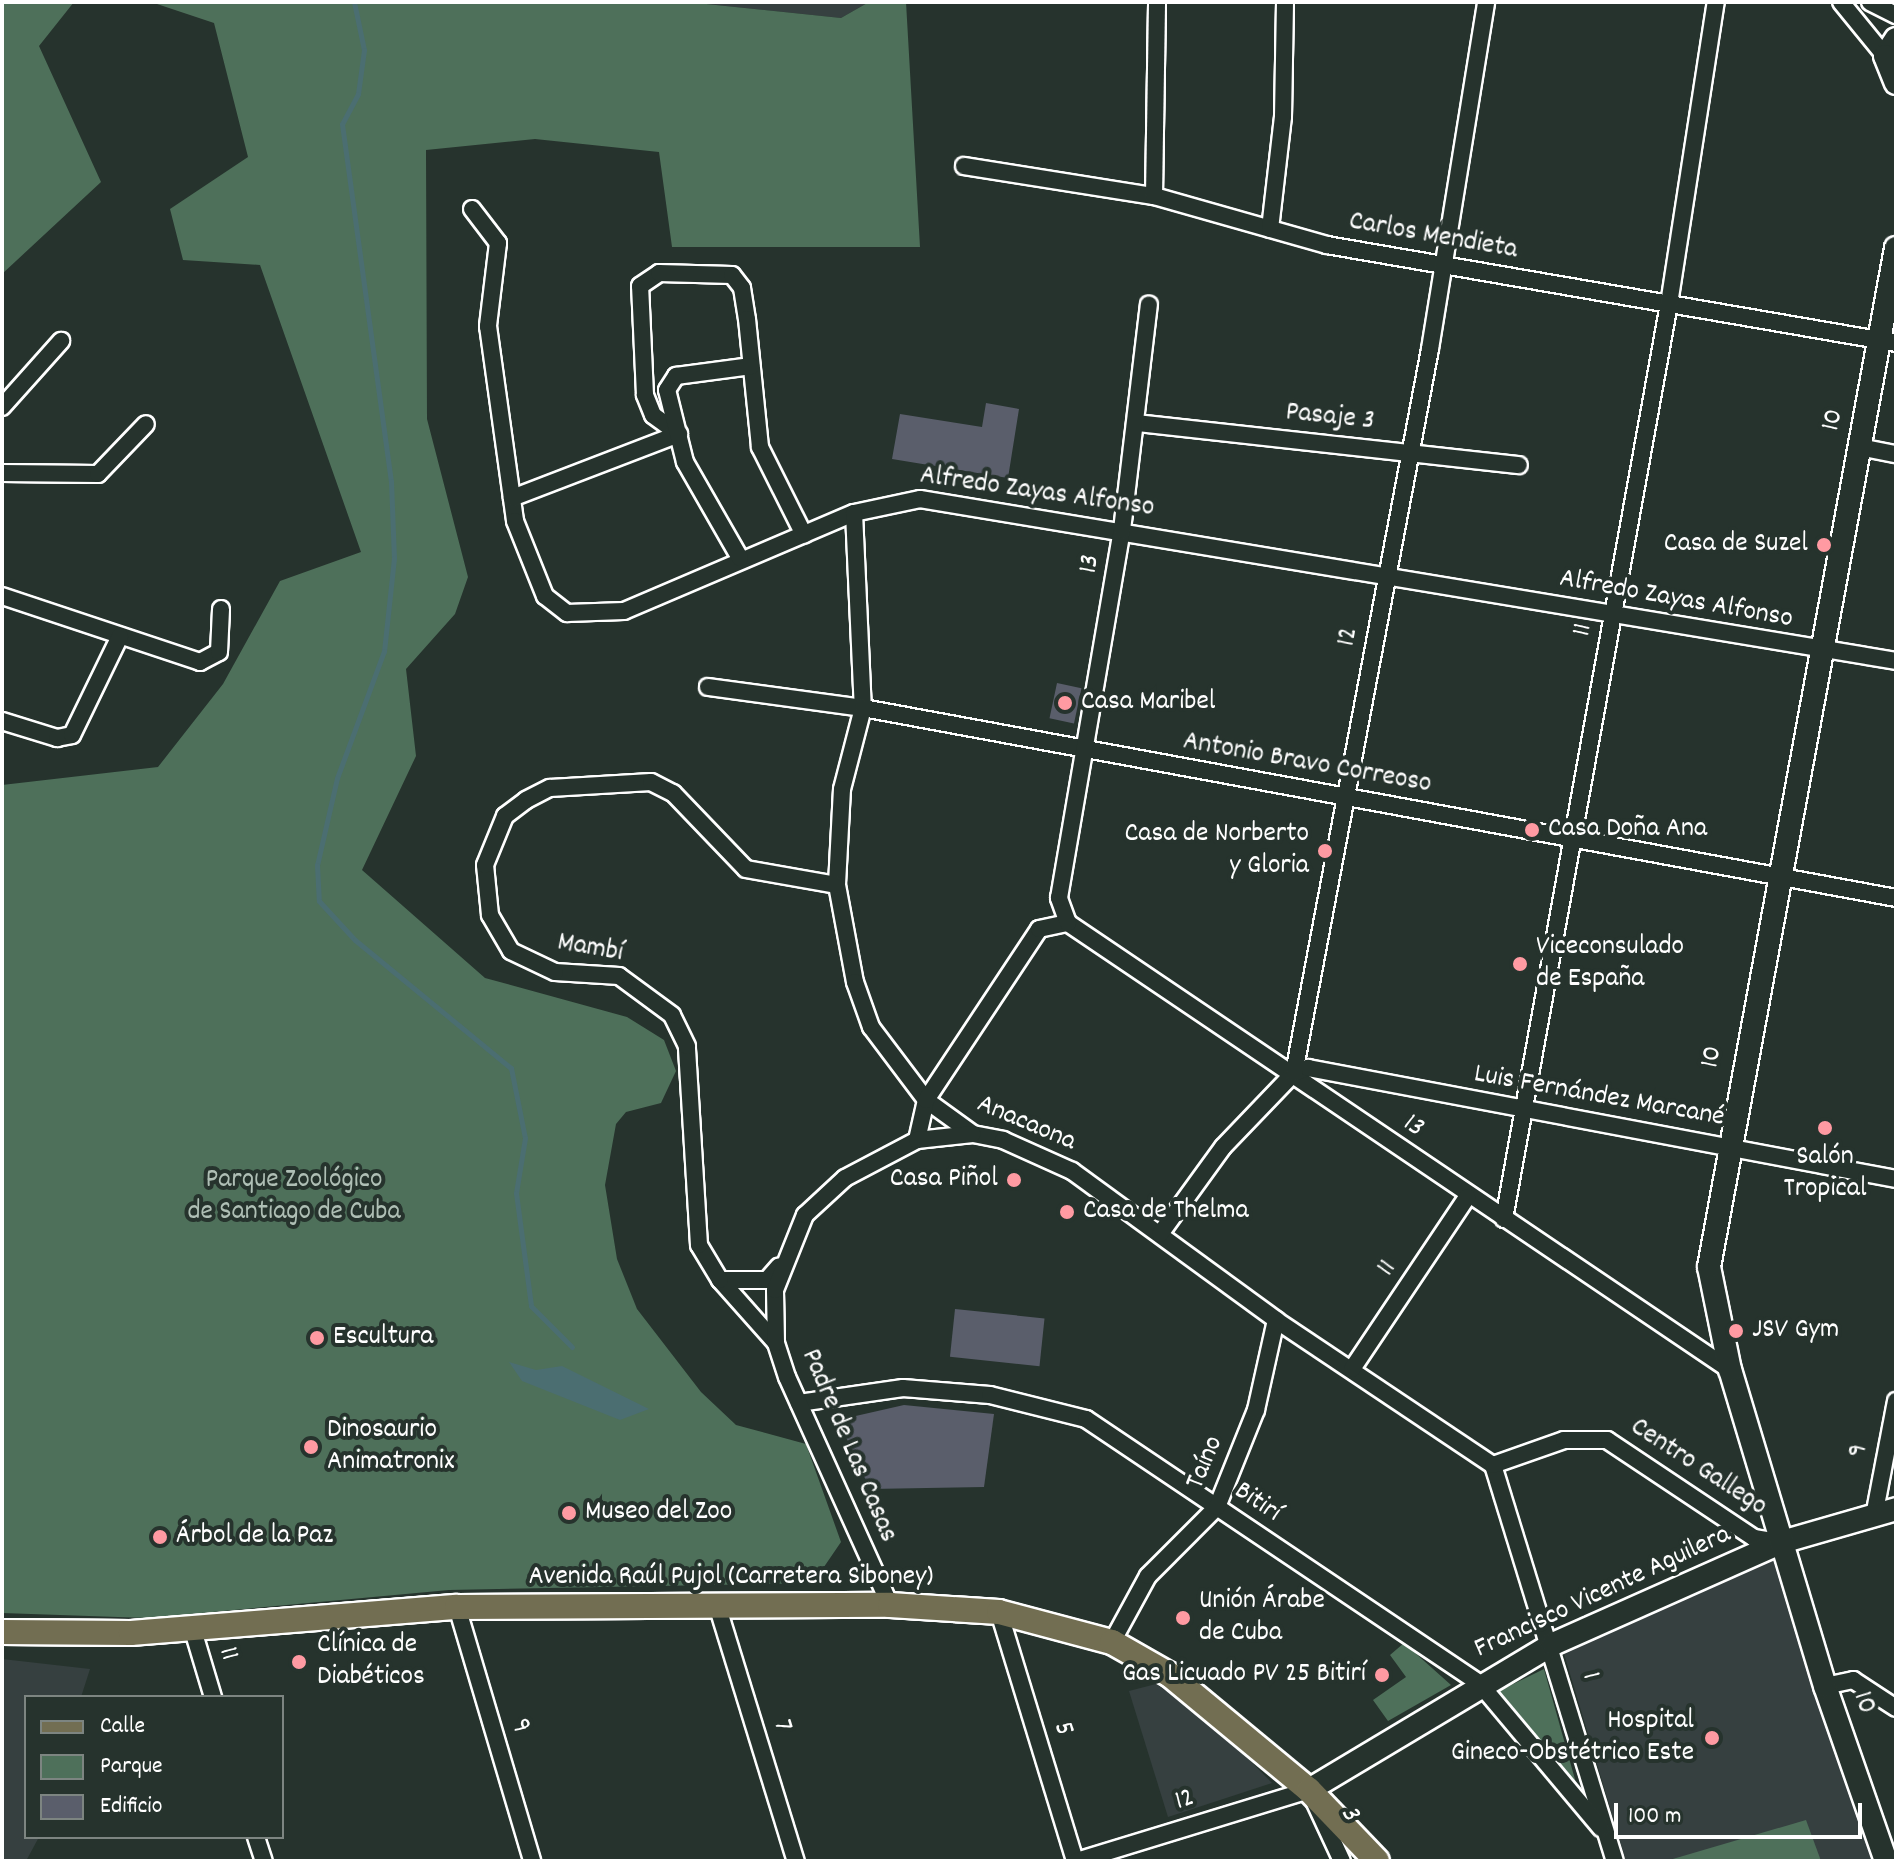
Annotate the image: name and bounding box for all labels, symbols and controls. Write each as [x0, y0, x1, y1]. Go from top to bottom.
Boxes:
street label: Carlos Mendieta [1346, 206, 1520, 268]
street label: Pasaje 3 [1284, 397, 1376, 439]
street label: 10 [1815, 406, 1853, 434]
street label: Alfredo Zayas Alfonso [918, 460, 1156, 526]
place label: Casa de Suzel [1664, 528, 1808, 562]
marker: Casa de Suzel [1815, 536, 1833, 554]
street label: 13 [1073, 552, 1109, 576]
street label: Alfredo Zayas Alfonso [1557, 563, 1795, 637]
street label: 11 [1566, 621, 1602, 639]
street label: 12 [1331, 625, 1367, 649]
place label: Casa Maribel [1081, 686, 1215, 720]
marker: Casa Maribel [1056, 694, 1074, 712]
street label: Antonio Bravo Correoso [1180, 726, 1434, 802]
place label: Casa Doña Ana [1548, 813, 1707, 847]
place label: Casa de Norberto y Gloria [1125, 818, 1309, 884]
marker: Casa Doña Ana [1523, 821, 1541, 839]
marker: Casa de Norberto y Gloria [1316, 842, 1334, 860]
street label: Mambí [555, 927, 625, 971]
place label: Viceconsulado de España [1536, 931, 1684, 997]
marker: Viceconsulado de España [1511, 955, 1529, 973]
street label: 10 [1695, 1044, 1731, 1070]
street label: Luis Fernández Marcané [1471, 1058, 1727, 1136]
street label: Anacaona [971, 1088, 1081, 1160]
street label: 13 [1396, 1108, 1430, 1146]
marker: Salón Tropical [1816, 1119, 1834, 1137]
place label: Salón Tropical [1783, 1141, 1867, 1207]
place label: Casa Piñol [890, 1163, 998, 1197]
park label: Parque Zoológico de Santiago de Cuba [187, 1164, 401, 1230]
marker: Casa Piñol [1005, 1171, 1023, 1189]
place label: Casa de Thelma [1083, 1195, 1249, 1229]
marker: Casa de Thelma [1058, 1203, 1076, 1221]
street label: 11 [1371, 1255, 1405, 1283]
place label: JSV Gym [1752, 1314, 1839, 1348]
place label: Escultura [333, 1321, 433, 1355]
marker: JSV Gym [1727, 1322, 1745, 1340]
marker: Escultura [308, 1329, 326, 1347]
street label: Padre de Las Casas [792, 1344, 904, 1548]
street label: Centro Gallego [1623, 1411, 1773, 1525]
place label: Dinosaurio Animatronix [327, 1414, 454, 1480]
street label: Taíno [1180, 1431, 1232, 1495]
marker: Dinosaurio Animatronix [302, 1438, 320, 1456]
street label: 9 [1842, 1442, 1878, 1460]
street label: Bitirí [1227, 1475, 1287, 1531]
place label: Museo del Zoo [585, 1496, 732, 1530]
marker: Museo del Zoo [560, 1504, 578, 1522]
street label: Francisco Vicente Aguilera [1470, 1519, 1736, 1667]
place label: Árbol de la Paz [176, 1520, 333, 1554]
marker: Árbol de la Paz [151, 1528, 169, 1546]
street label: Avenida Raúl Pujol (Carretera Siboney) [529, 1561, 933, 1595]
place label: Unión Árabe de Cuba [1199, 1585, 1325, 1651]
marker: Unión Árabe de Cuba [1174, 1609, 1192, 1627]
place label: Clínica de Diabéticos [317, 1629, 425, 1695]
street label: 11 [209, 1643, 245, 1665]
marker: Clínica de Diabéticos [288, 1651, 310, 1673]
place label: Gas Licuado PV 25 Bitirí [1122, 1658, 1366, 1692]
marker: Gas Licuado PV 25 Bitirí [1373, 1666, 1391, 1684]
street label: 1 [1572, 1668, 1606, 1684]
street label: 10 [1844, 1687, 1882, 1719]
legend [24, 1695, 284, 1839]
place label: Hospital Gineco-Obstétrico Este [1451, 1705, 1694, 1771]
text: Calle [100, 1710, 145, 1744]
street label: 9 [501, 1715, 537, 1737]
street label: 7 [763, 1716, 799, 1736]
street label: 5 [1044, 1718, 1080, 1740]
marker: Hospital Gineco-Obstétrico Este [1701, 1727, 1723, 1749]
text: Parque [100, 1750, 163, 1784]
street label: 12 [1171, 1782, 1199, 1820]
scale bar [1618, 1787, 1866, 1837]
text: Edificio [100, 1790, 162, 1824]
text: 100 m [1628, 1800, 1681, 1834]
street label: 3 [1331, 1802, 1367, 1828]

